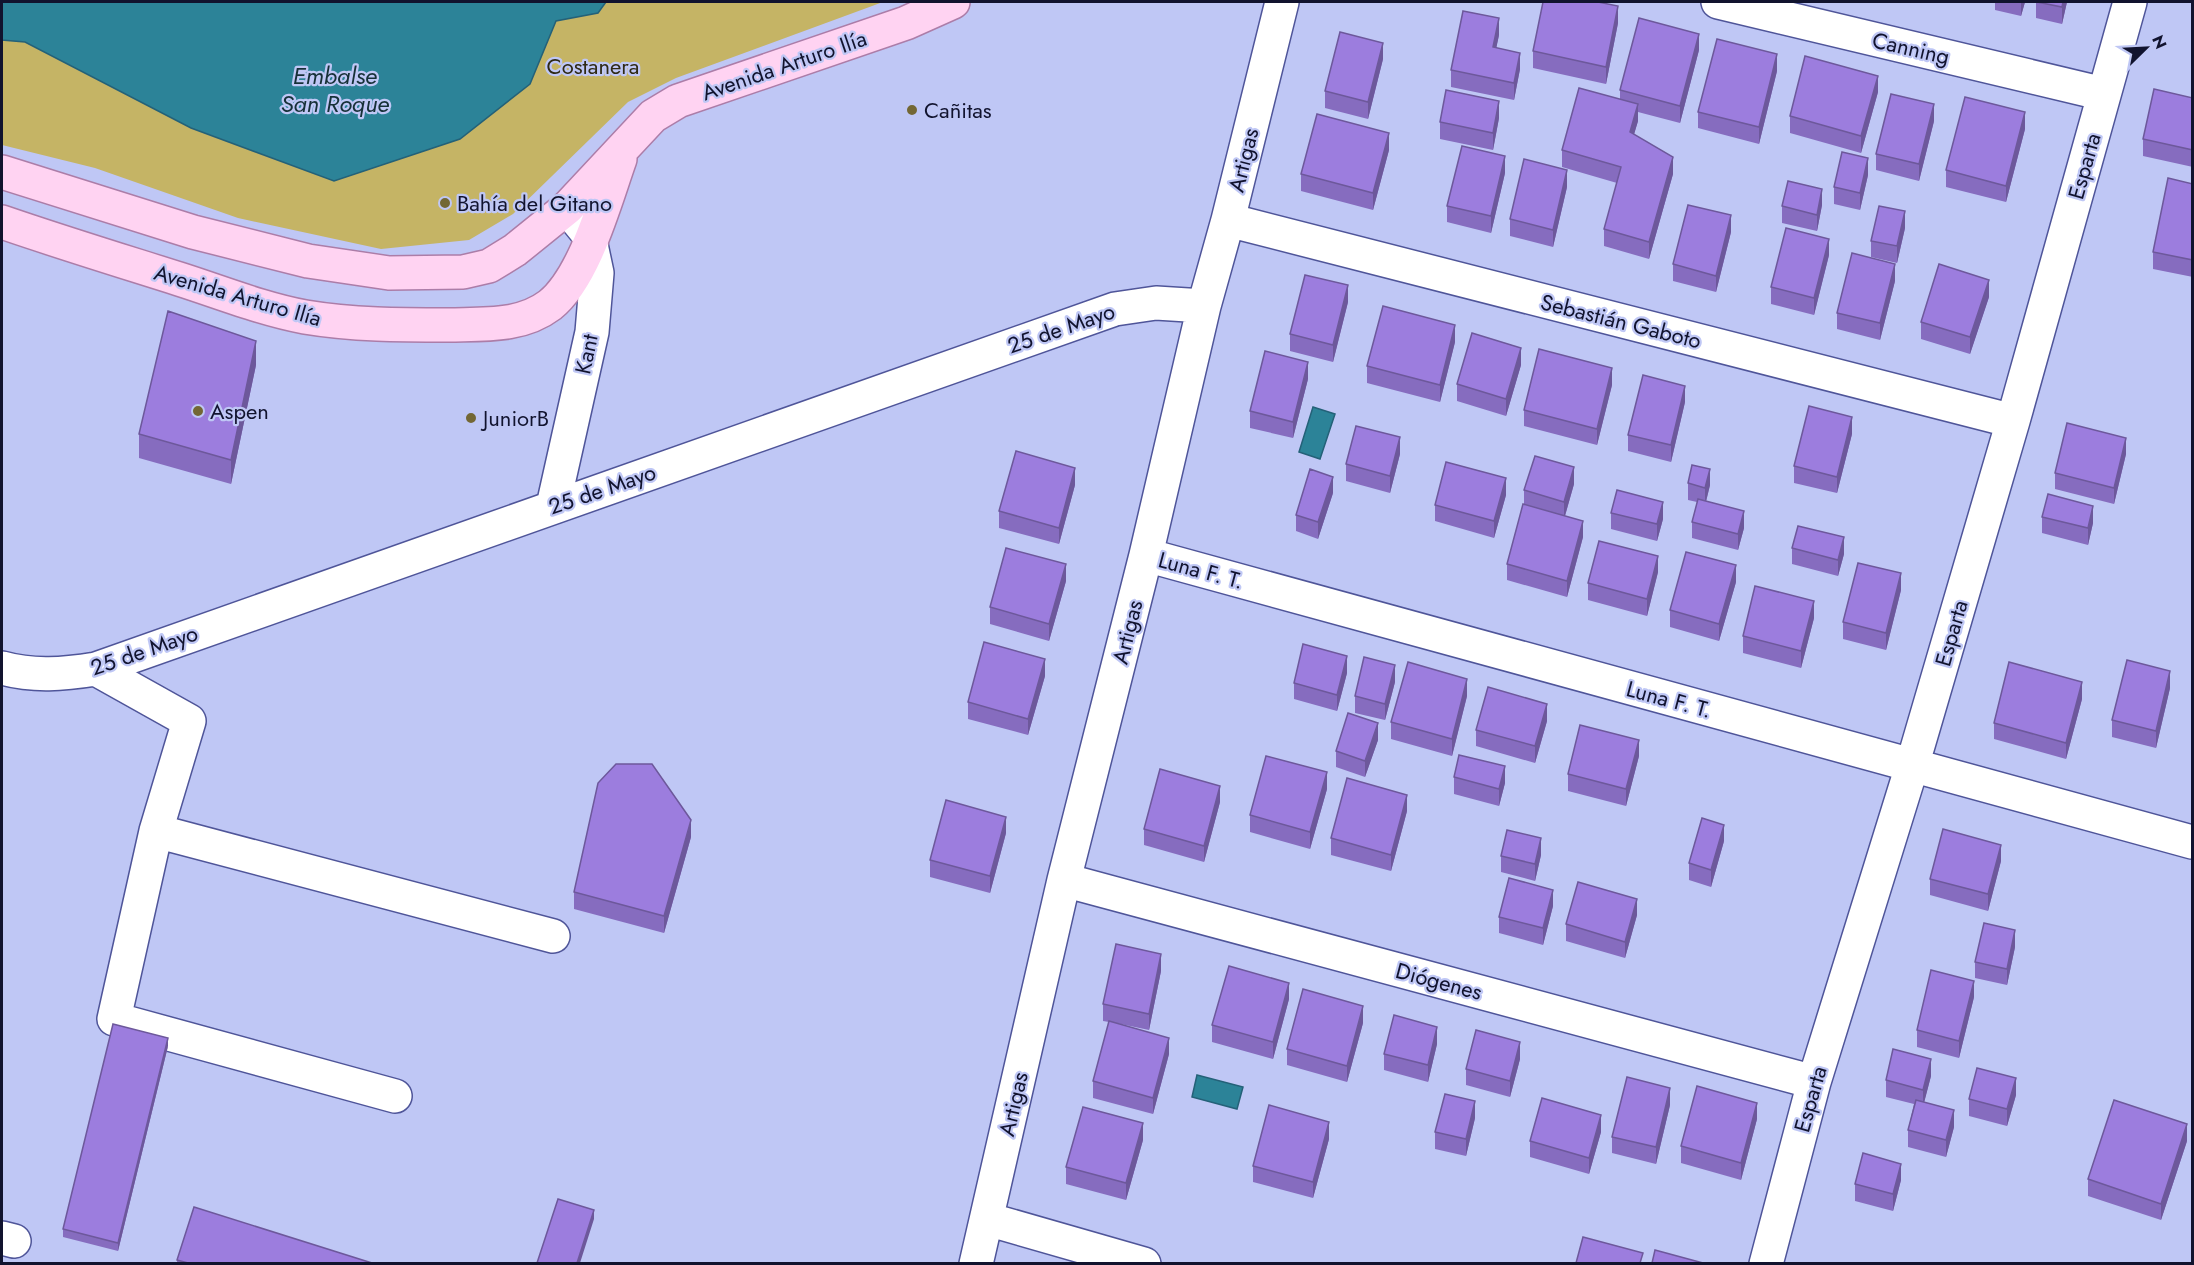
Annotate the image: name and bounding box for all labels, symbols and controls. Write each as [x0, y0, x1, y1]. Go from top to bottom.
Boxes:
north arrow [2116, 18, 2176, 78]
street label: Avenida Arturo Ilía [697, 22, 871, 108]
street label: Canning [1869, 24, 1953, 72]
text: N [2146, 32, 2172, 53]
park label: Costanera [547, 50, 639, 82]
water label: Embalse San Roque [281, 58, 389, 121]
place label: Cañitas [924, 94, 992, 126]
marker: Cañitas [905, 103, 919, 117]
street label: Artigas [1220, 124, 1266, 195]
street label: Esparta [2059, 129, 2109, 203]
place label: Bahía del Gitano [457, 187, 612, 219]
marker: Bahía del Gitano [438, 196, 452, 210]
street label: Avenida Arturo Ilía [151, 256, 325, 334]
street label: Sebastián Gaboto [1537, 286, 1705, 356]
street label: 25 de Mayo [1003, 295, 1119, 361]
street label: Kant [566, 330, 606, 377]
place label: Aspen [210, 395, 269, 427]
place label: JuniorB [480, 402, 549, 434]
marker: Aspen [191, 404, 205, 418]
marker: JuniorB [464, 411, 478, 425]
street label: 25 de Mayo [544, 456, 660, 522]
street label: Luna F. T. [1155, 543, 1247, 597]
street label: Artigas [1104, 596, 1150, 667]
street label: Esparta [1926, 596, 1976, 670]
street label: 25 de Mayo [86, 617, 202, 683]
street label: Luna F. T. [1623, 672, 1715, 726]
street label: Diógenes [1392, 954, 1486, 1008]
street label: Esparta [1785, 1062, 1835, 1136]
street label: Artigas [990, 1069, 1036, 1139]

